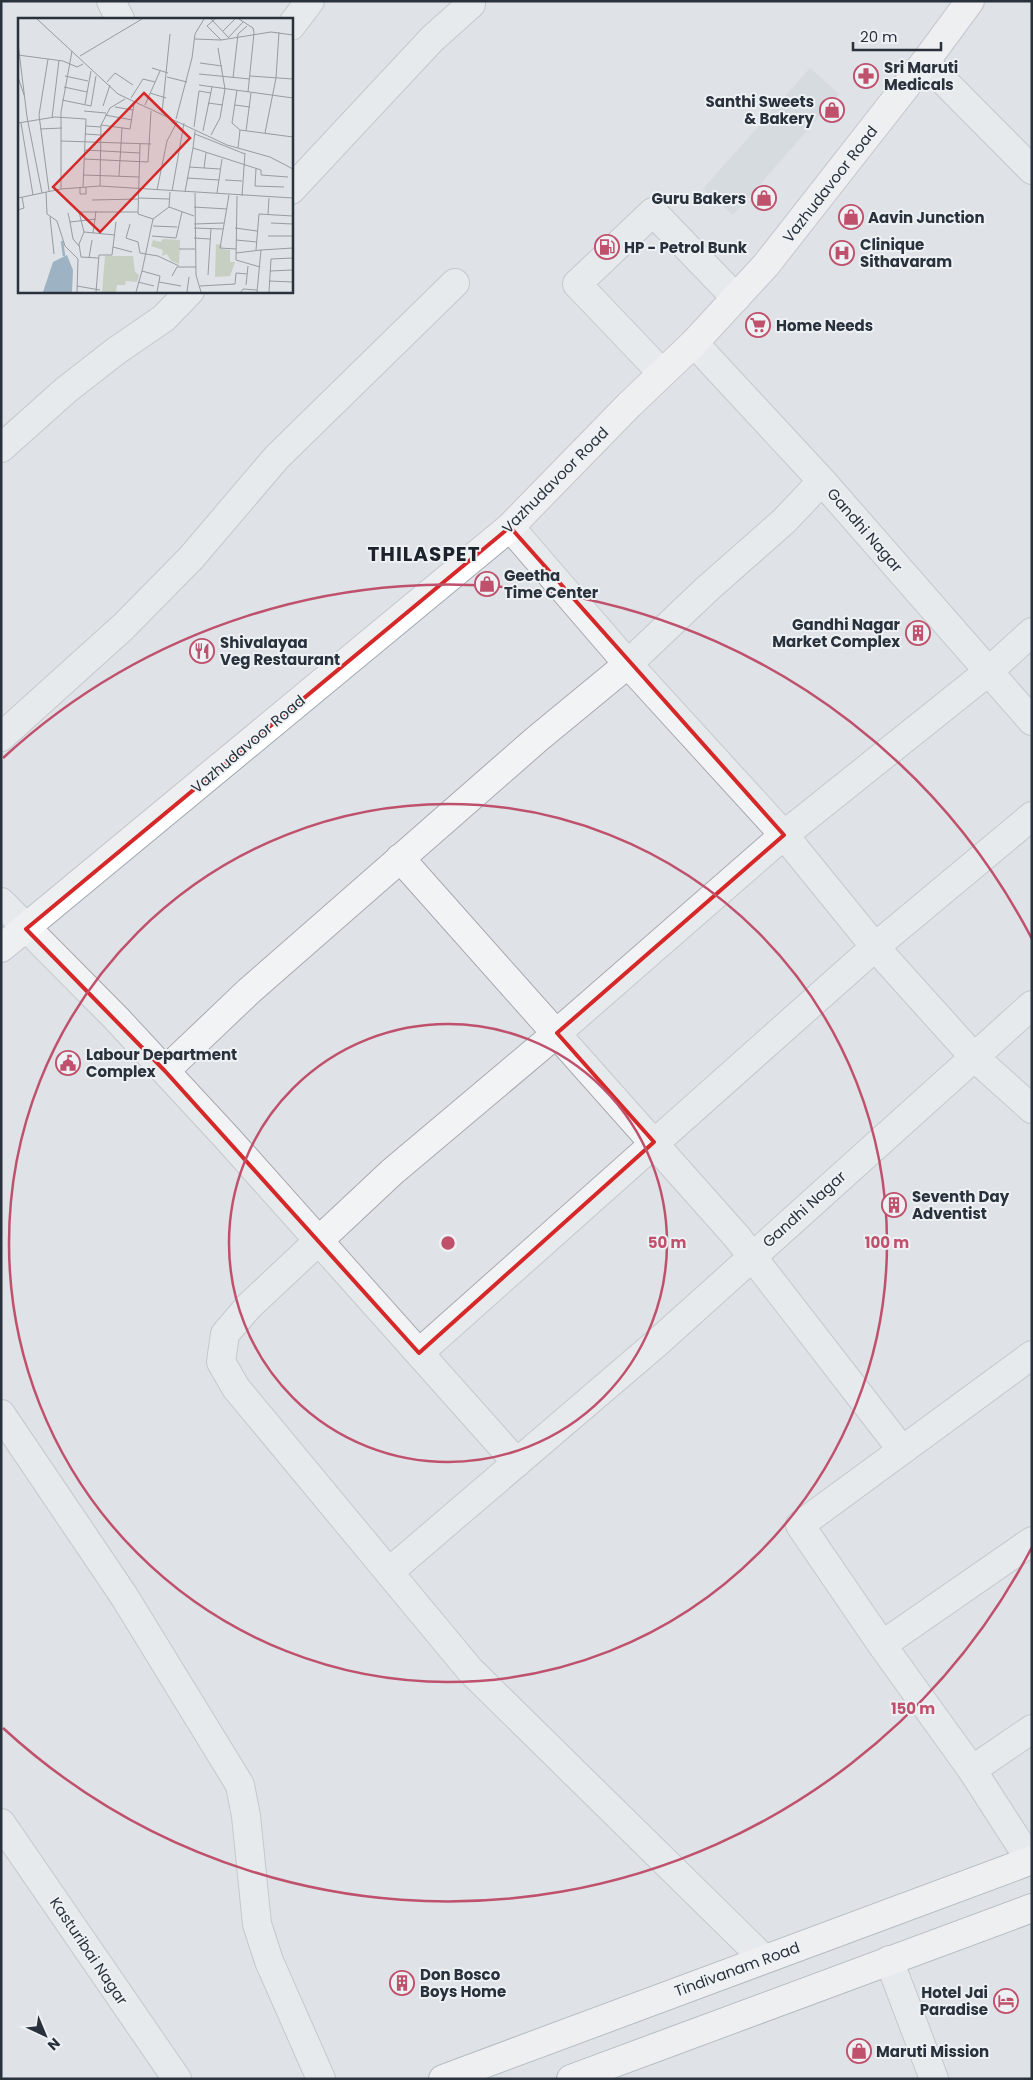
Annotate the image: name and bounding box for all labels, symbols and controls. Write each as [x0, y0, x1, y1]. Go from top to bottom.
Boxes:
inset map [18, 18, 292, 292]
scale bar [853, 20, 940, 52]
text: 20 m [860, 26, 898, 47]
place label: Sri Maruti Medicals [884, 57, 958, 95]
pharmacy icon: Sri Maruti Medicals [853, 63, 879, 89]
place label: Santhi Sweets & Bakery [706, 91, 815, 129]
shop icon: Santhi Sweets & Bakery [819, 97, 845, 123]
street label: Vazhudavoor Road [778, 121, 882, 247]
shop icon: Guru Bakers [751, 185, 777, 211]
place label: Guru Bakers [651, 188, 746, 209]
shop icon: Aavin Junction [838, 204, 864, 230]
place label: Aavin Junction [868, 207, 985, 228]
fuel station icon: HP - Petrol Bunk [594, 234, 620, 260]
place label: Clinique Sithavaram [860, 234, 952, 272]
place label: HP - Petrol Bunk [624, 237, 748, 258]
hospital icon: Clinique Sithavaram [829, 240, 855, 266]
supermarket icon: Home Needs [745, 312, 771, 338]
place label: Home Needs [776, 315, 873, 336]
street label: Vazhudavoor Road [497, 422, 613, 538]
street label: Gandhi Nagar [822, 483, 908, 577]
district label: THILASPET [367, 540, 481, 568]
place label: Geetha Time Center [504, 565, 599, 603]
shop icon: Geetha Time Center [474, 571, 500, 597]
place label: Gandhi Nagar Market Complex [772, 614, 901, 652]
building icon: Gandhi Nagar Market Complex [905, 620, 931, 646]
place label: Shivalayaa Veg Restaurant [220, 632, 340, 670]
restaurant icon: Shivalayaa Veg Restaurant [189, 638, 215, 664]
street label: Vazhudavoor Road [187, 690, 309, 798]
place label: Labour Department Complex [86, 1044, 237, 1082]
public building icon: Labour Department Complex [55, 1050, 81, 1076]
street label: Gandhi Nagar [758, 1166, 850, 1252]
place label: Seventh Day Adventist [912, 1186, 1010, 1224]
building icon: Seventh Day Adventist [881, 1192, 907, 1218]
text: 50 m [648, 1232, 686, 1253]
text: 100 m [865, 1232, 909, 1253]
centre of rings [439, 1234, 457, 1252]
text: 150 m [891, 1698, 935, 1719]
street label: Kasturibai Nagar [45, 1893, 133, 2009]
street label: Tindivanam Road [671, 1937, 803, 2001]
place label: Don Bosco Boys Home [420, 1964, 506, 2002]
building icon: Don Bosco Boys Home [389, 1970, 415, 1996]
place label: Hotel Jai Paradise [920, 1982, 988, 2020]
hotel icon: Hotel Jai Paradise [993, 1988, 1019, 2014]
north arrow [20, 2010, 70, 2060]
text: N [43, 2034, 65, 2055]
shop icon: Maruti Mission [846, 2038, 872, 2064]
place label: Maruti Mission [876, 2041, 989, 2062]

